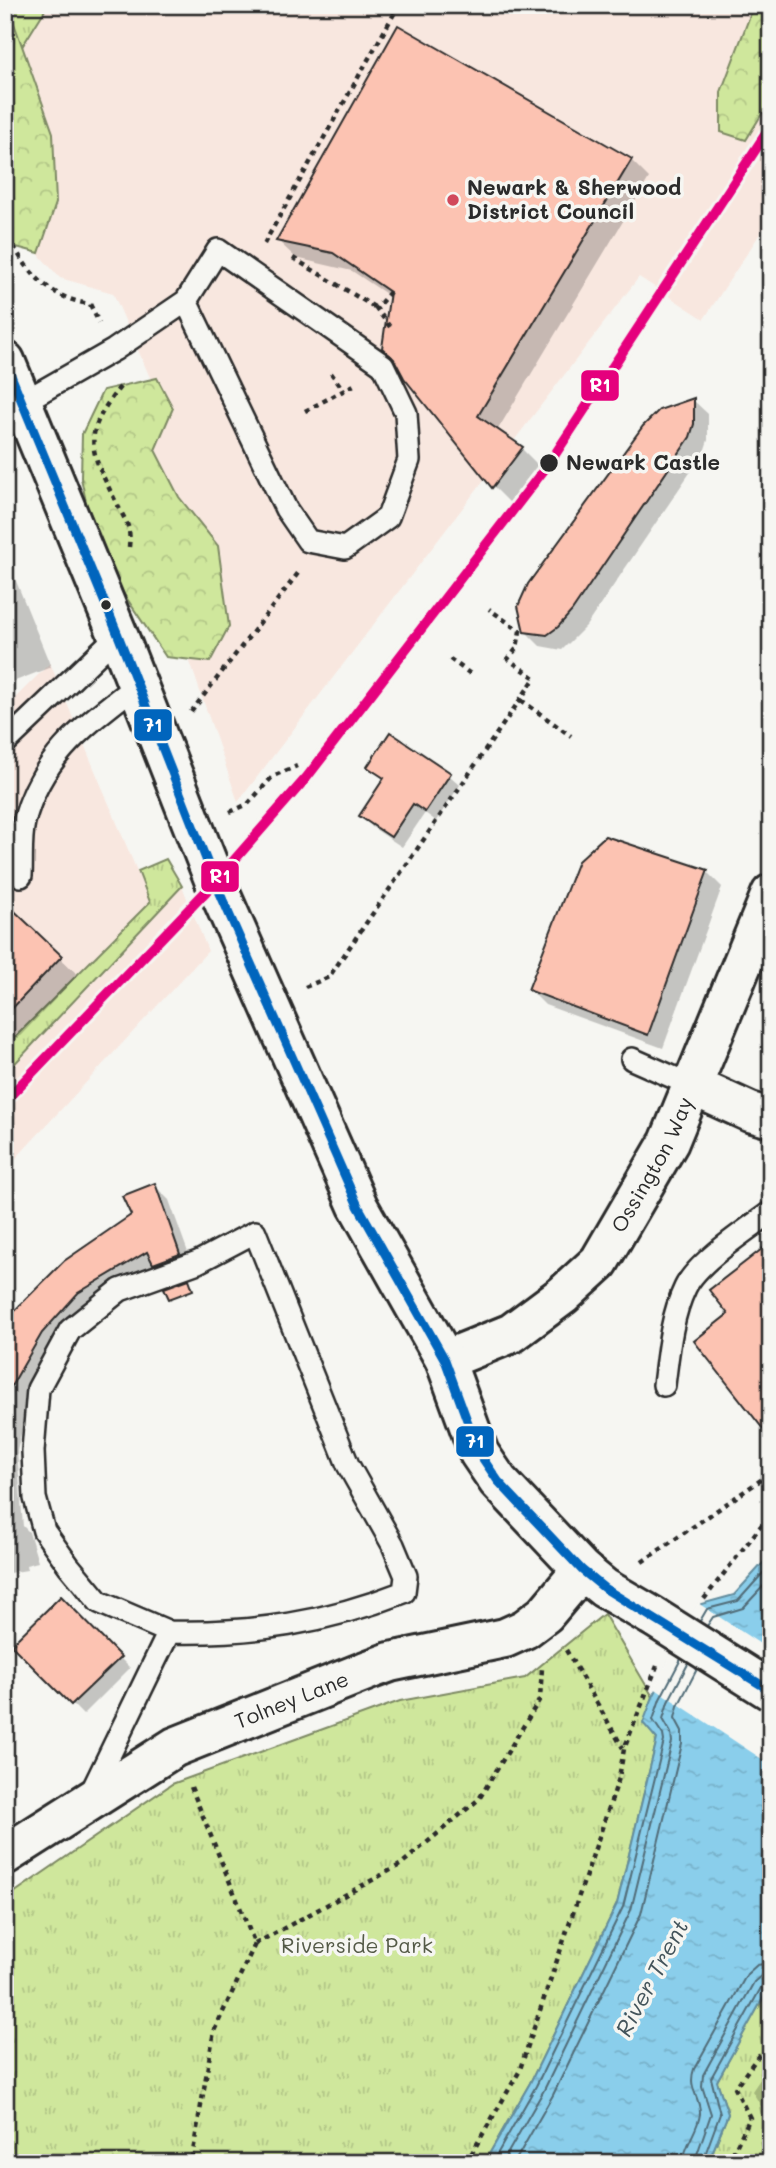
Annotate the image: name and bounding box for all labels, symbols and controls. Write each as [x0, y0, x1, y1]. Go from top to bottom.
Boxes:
place label: Newark & Sherwood District Council [467, 173, 681, 224]
marker: Newark & Sherwood District Council [445, 192, 461, 208]
line badge: R1 [580, 369, 620, 402]
text: R1 [589, 372, 611, 397]
place label: Newark Castle [566, 448, 720, 475]
marker: Newark Castle [538, 452, 560, 474]
unlabelled marker [99, 598, 113, 612]
line badge: 71 [133, 708, 173, 742]
text: 71 [143, 712, 163, 737]
line badge: R1 [200, 860, 240, 893]
text: R1 [209, 863, 231, 888]
street label: Ossington Way [604, 1092, 698, 1237]
line badge: 71 [455, 1425, 495, 1458]
text: 71 [465, 1428, 485, 1453]
street label: Tolney Lane [230, 1664, 352, 1734]
water label: River Trent [608, 1914, 695, 2041]
park label: Riverside Park [281, 1931, 433, 1958]

